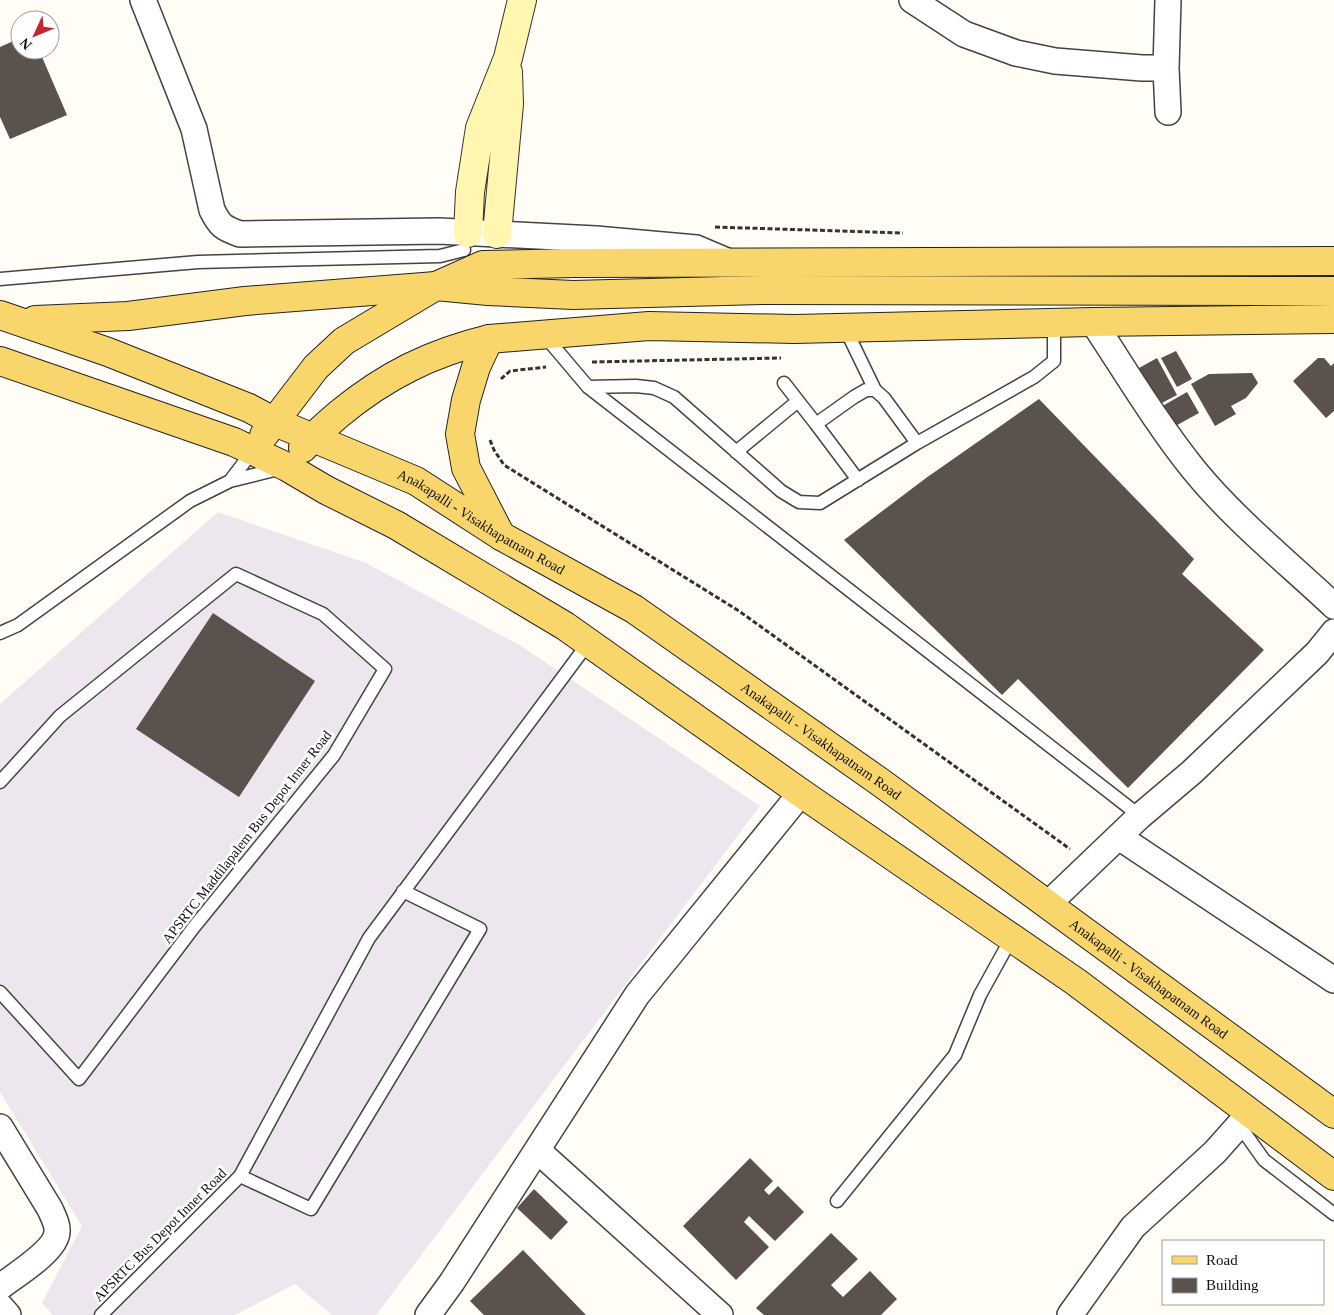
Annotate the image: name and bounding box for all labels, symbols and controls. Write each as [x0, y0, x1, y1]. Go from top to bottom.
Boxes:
north arrow [10, 10, 60, 60]
text: N [17, 35, 35, 53]
street label: Anakapalli - Visakhapatnam Road [395, 467, 567, 577]
street label: Anakapalli - Visakhapatnam Road [738, 679, 904, 802]
street label: APSRTC Maddilapalem Bus Depot Inner Road [159, 728, 335, 946]
street label: Anakapalli - Visakhapatnam Road [1067, 916, 1231, 1041]
street label: APSRTC Bus Depot Inner Road [91, 1166, 229, 1304]
legend [1162, 1240, 1324, 1305]
text: Road [1206, 1252, 1238, 1268]
text: Building [1206, 1277, 1259, 1293]

